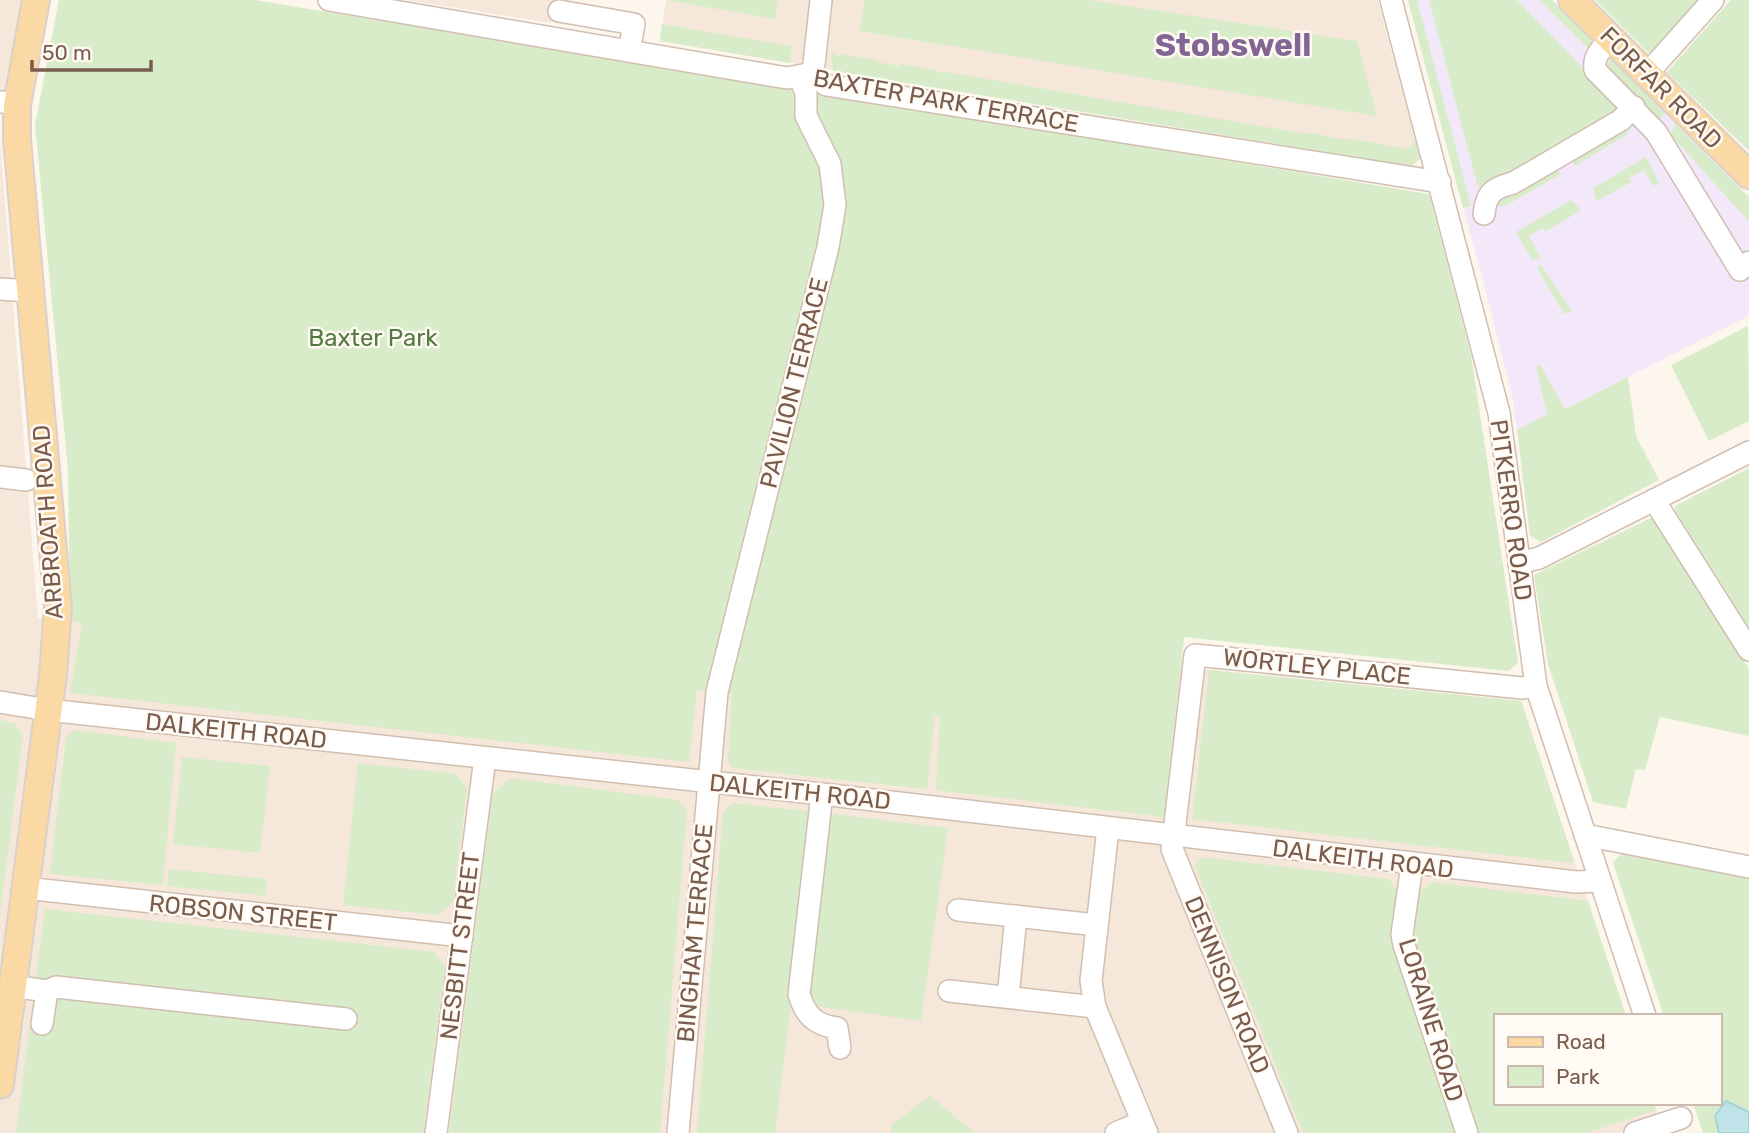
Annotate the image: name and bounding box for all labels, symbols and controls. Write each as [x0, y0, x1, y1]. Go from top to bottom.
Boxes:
street label: FORFAR ROAD [1594, 21, 1728, 155]
district label: Stobswell [1155, 26, 1311, 64]
scale bar [32, 28, 150, 72]
text: 50 m [42, 40, 92, 65]
street label: BAXTER PARK TERRACE [811, 64, 1081, 138]
street label: PAVILION TERRACE [754, 275, 834, 491]
park label: Baxter Park [308, 324, 438, 352]
street label: PITKERRO ROAD [1484, 418, 1538, 602]
street label: ARBROATH ROAD [27, 424, 69, 620]
street label: WORTLEY PLACE [1222, 643, 1412, 691]
street label: DALKEITH ROAD [144, 708, 328, 754]
street label: DALKEITH ROAD [708, 769, 892, 815]
street label: BINGHAM TERRACE [671, 823, 719, 1043]
street label: DALKEITH ROAD [1271, 834, 1455, 884]
street label: NESBITT STREET [435, 850, 485, 1042]
street label: ROBSON STREET [148, 889, 339, 937]
street label: DENNISON ROAD [1179, 892, 1275, 1078]
street label: LORAINE ROAD [1393, 935, 1469, 1105]
legend [1494, 1014, 1721, 1105]
text: Road [1556, 1029, 1606, 1054]
text: Park [1556, 1064, 1600, 1089]

